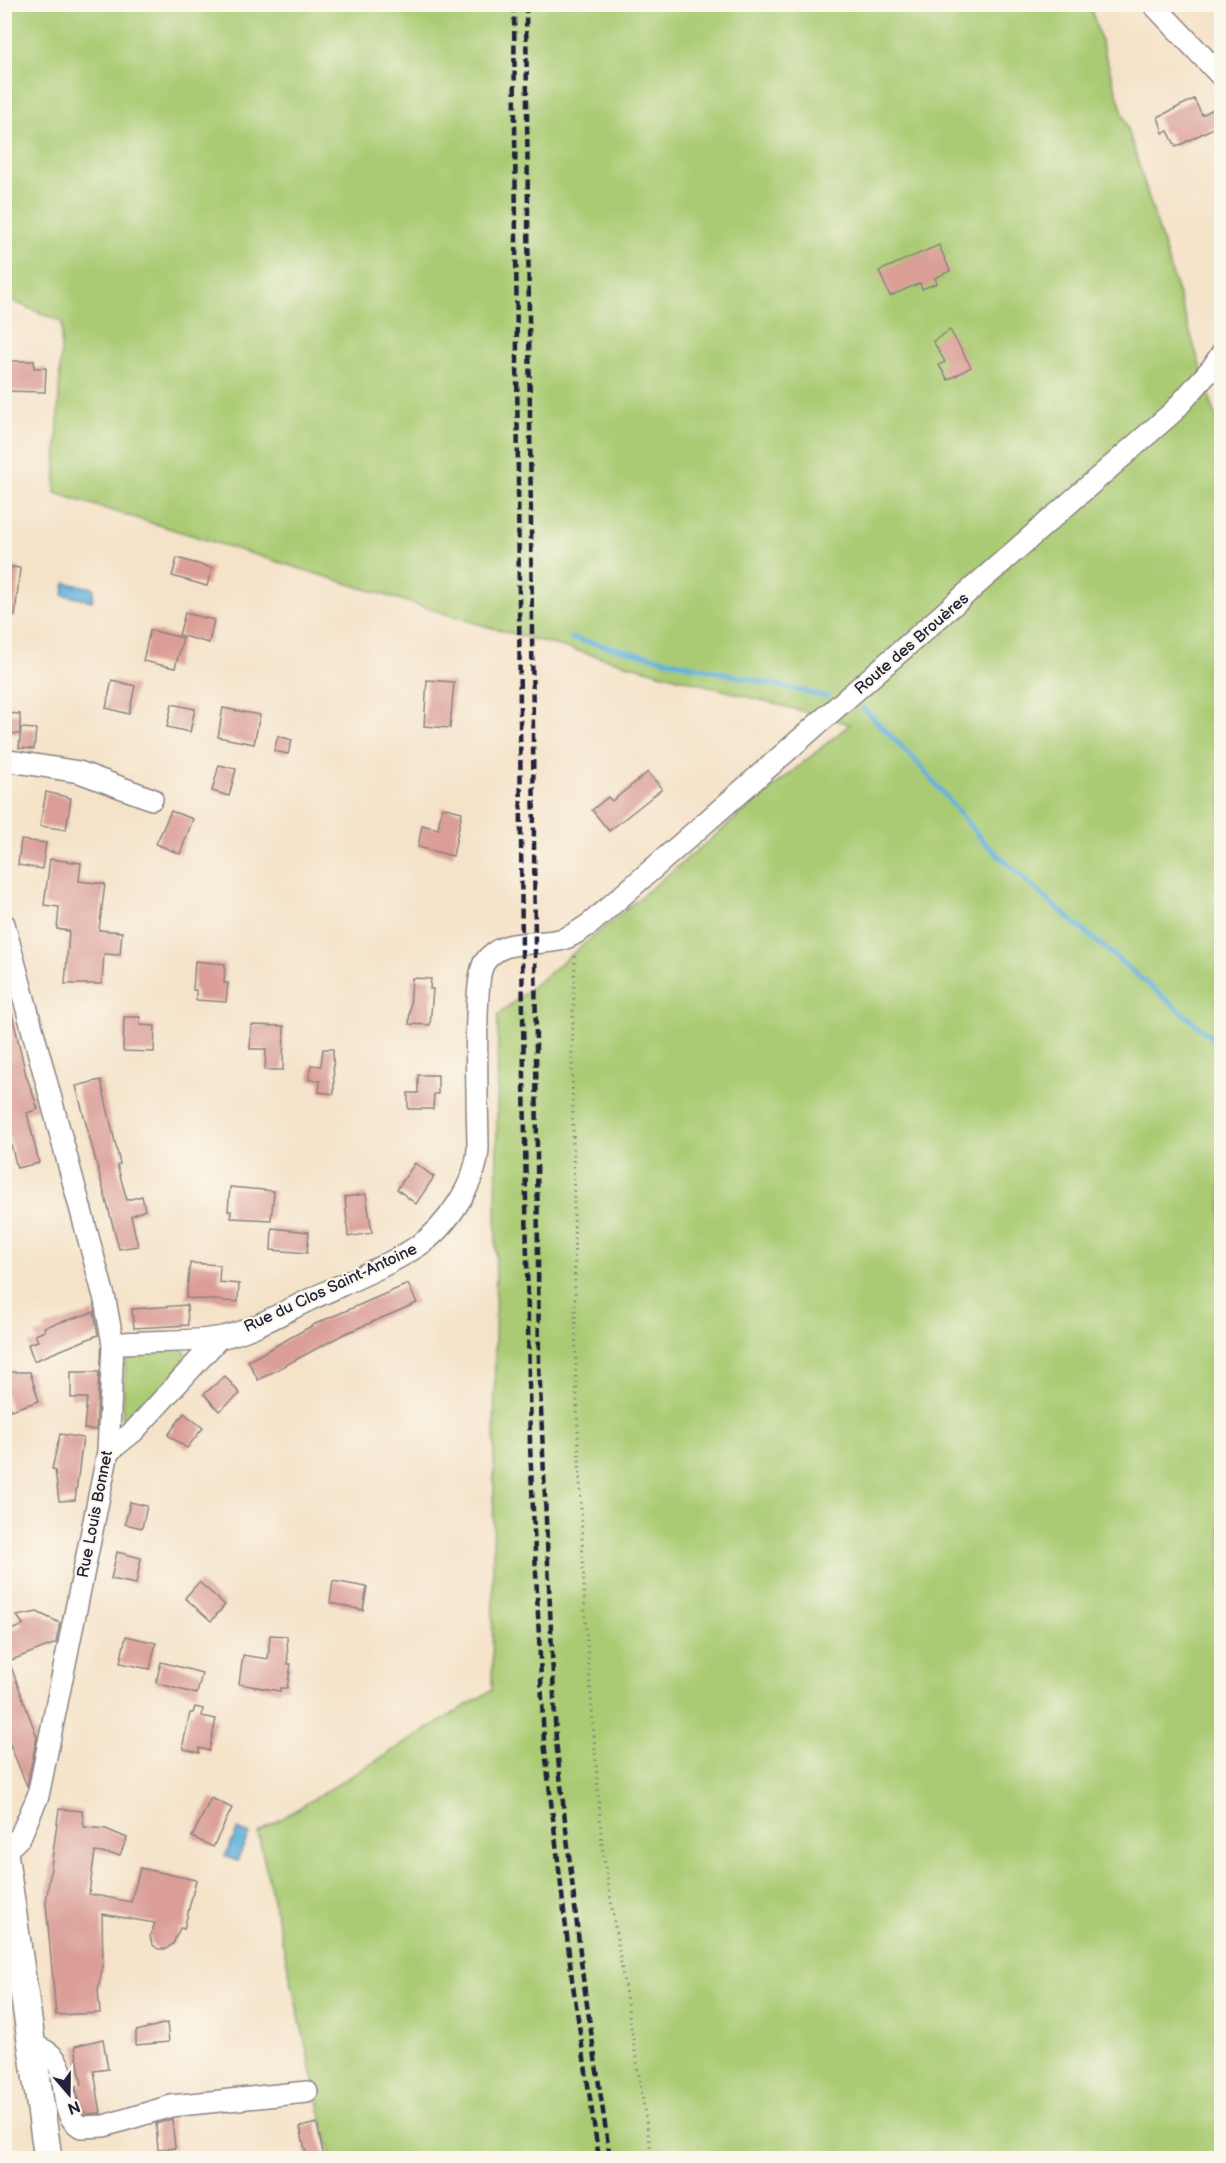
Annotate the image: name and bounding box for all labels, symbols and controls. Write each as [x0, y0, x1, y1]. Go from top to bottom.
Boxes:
street label: Route des Brouères [851, 589, 973, 699]
street label: Rue du Clos Saint-Antoine [241, 1240, 421, 1337]
street label: Rue Louis Bonnet [74, 1449, 117, 1579]
north arrow [39, 2064, 99, 2124]
text: N [65, 2096, 83, 2118]

